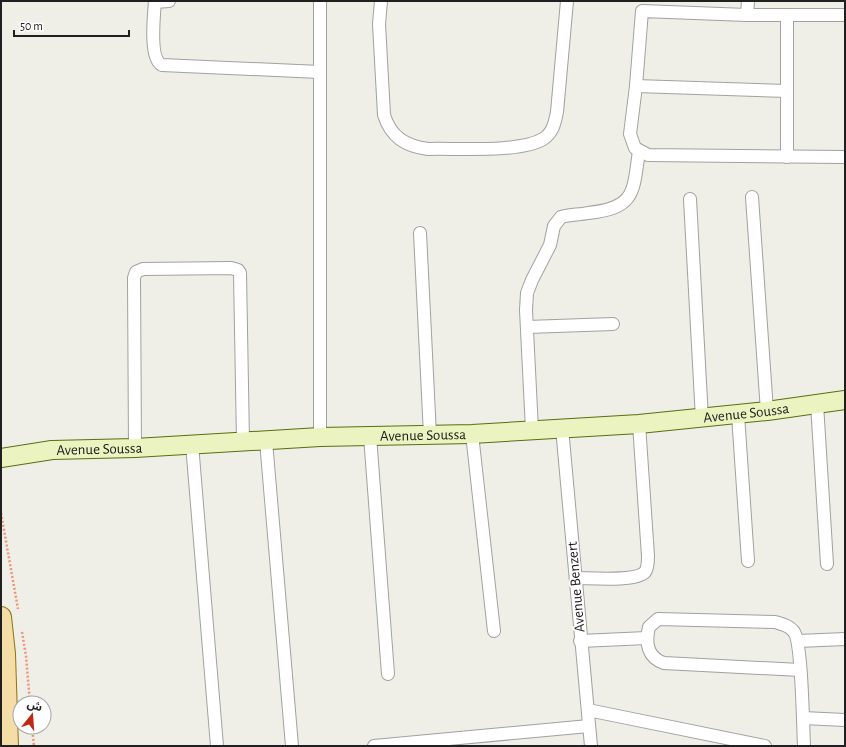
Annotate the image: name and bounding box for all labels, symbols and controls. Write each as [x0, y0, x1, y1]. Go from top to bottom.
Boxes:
scale bar [14, 12, 129, 38]
text: 50 m [20, 20, 43, 32]
street label: Avenue Soussa [703, 400, 790, 425]
street label: Avenue Soussa [380, 427, 466, 443]
street label: Avenue Soussa [56, 440, 143, 457]
street label: Avenue Benzert [565, 541, 587, 633]
north arrow [12, 695, 52, 735]
text: ش [26, 698, 44, 714]

